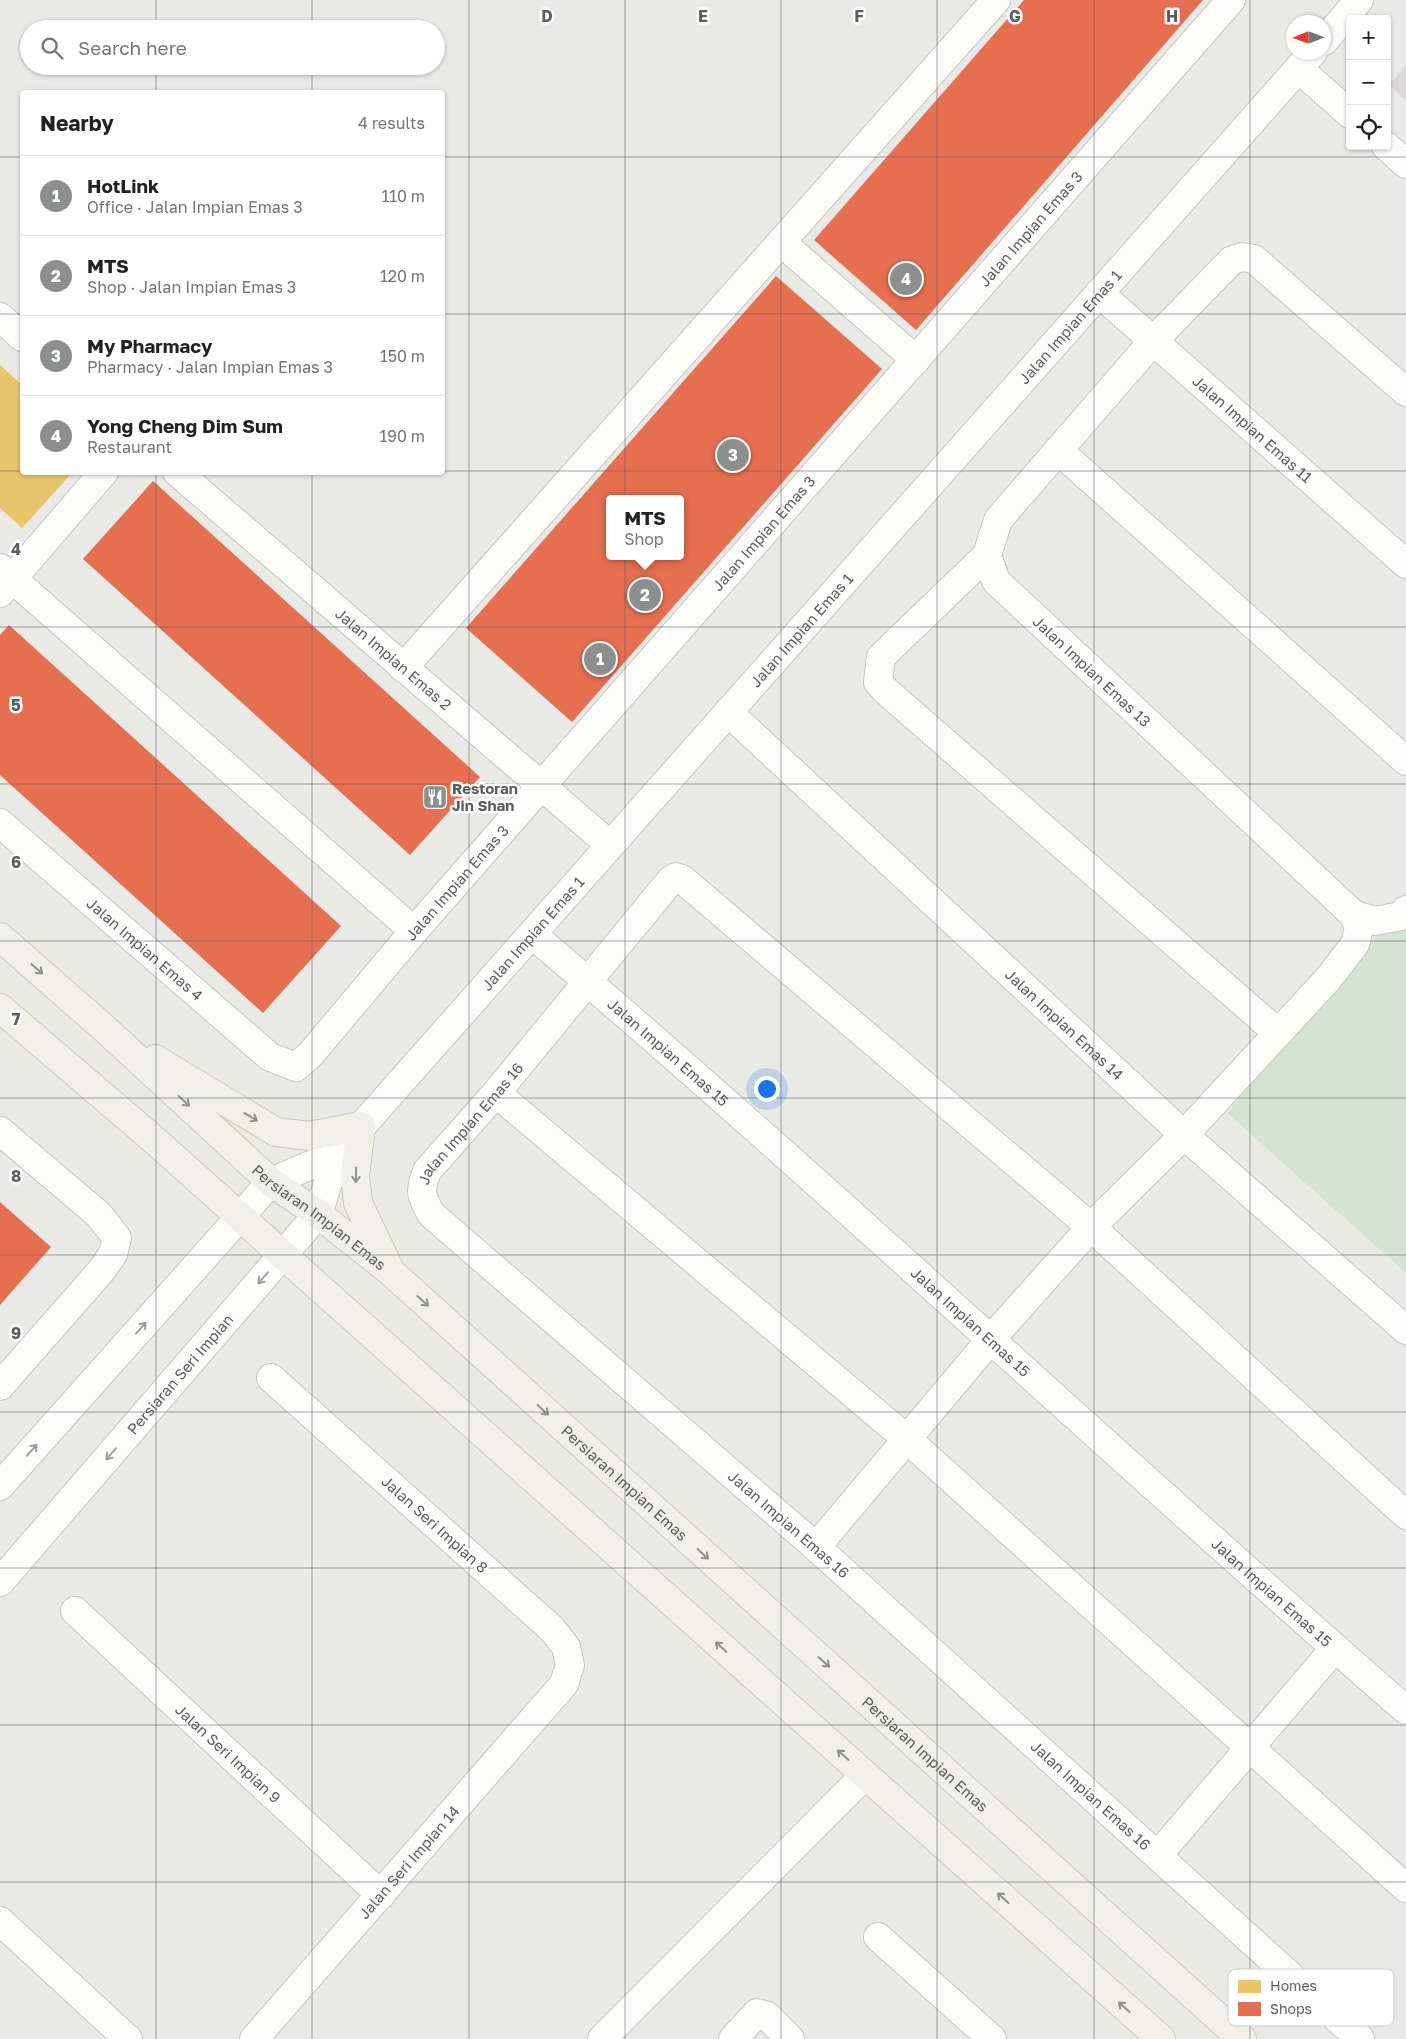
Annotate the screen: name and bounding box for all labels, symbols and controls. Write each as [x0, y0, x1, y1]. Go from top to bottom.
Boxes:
text: D [541, 6, 553, 26]
text: E [698, 6, 708, 26]
text: F [854, 6, 864, 26]
text: G [1009, 6, 1021, 26]
text: H [1166, 6, 1178, 26]
north arrow [1286, 15, 1331, 60]
map controls [1346, 15, 1391, 150]
button: + [1346, 15, 1391, 60]
search box [20, 20, 445, 75]
icon: search [38, 34, 66, 62]
text: Search here [78, 36, 187, 59]
button: − [1346, 60, 1391, 105]
button: locate [1346, 105, 1391, 150]
text: Nearby [40, 110, 114, 136]
text: 4 results [358, 113, 425, 133]
street label: Jalan Impian Emas 3 [975, 167, 1086, 290]
text: HotLink [87, 174, 159, 197]
text: 1 [52, 186, 60, 206]
text: 110 m [381, 186, 425, 206]
text: Office · Jalan Impian Emas 3 [87, 197, 303, 217]
text: MTS [87, 254, 129, 277]
pin: 4 [890, 260, 922, 298]
text: 2 [51, 266, 61, 286]
text: 120 m [380, 266, 425, 286]
street label: Jalan Impian Emas 1 [1015, 266, 1125, 387]
text: Shop · Jalan Impian Emas 3 [87, 277, 296, 297]
text: My Pharmacy [87, 334, 212, 357]
text: 3 [51, 346, 61, 366]
text: 150 m [380, 346, 425, 366]
text: Pharmacy · Jalan Impian Emas 3 [87, 357, 333, 377]
street label: Jalan Impian Emas 11 [1189, 371, 1316, 486]
text: Yong Cheng Dim Sum [87, 414, 283, 437]
text: 4 [51, 426, 61, 446]
text: 190 m [379, 426, 425, 446]
pin: 3 [717, 436, 749, 474]
text: Restaurant [87, 437, 172, 457]
street label: Jalan Impian Emas 3 [708, 472, 819, 594]
popup [606, 495, 684, 560]
text: MTS [624, 506, 666, 529]
text: Shop [624, 529, 664, 549]
text: 4 [11, 539, 21, 559]
street label: Jalan Impian Emas 1 [746, 569, 856, 690]
pin: 2 [629, 576, 661, 614]
street label: Jalan Impian Emas 2 [332, 604, 455, 714]
street label: Jalan Impian Emas 13 [1029, 612, 1155, 730]
pin: 1 [584, 640, 616, 678]
text: 5 [11, 695, 21, 715]
place label: Restoran Jin Shan [452, 779, 518, 814]
restaurant icon: Restoran Jin Shan [422, 784, 448, 810]
street label: Jalan Impian Emas 3 [401, 821, 512, 944]
text: 6 [11, 852, 21, 872]
street label: Jalan Impian Emas 1 [478, 873, 588, 994]
street label: Jalan Impian Emas 4 [83, 894, 207, 1004]
one-way arrow [30, 963, 43, 975]
street label: Jalan Impian Emas 14 [1002, 965, 1127, 1083]
street label: Jalan Impian Emas 15 [604, 994, 733, 1110]
text: 7 [12, 1009, 21, 1029]
street label: Jalan Impian Emas 16 [414, 1059, 527, 1187]
your location [754, 1076, 780, 1102]
one-way arrow [177, 1095, 190, 1107]
one-way arrow [244, 1112, 258, 1122]
street label: Persiaran Impian Emas [249, 1160, 390, 1274]
text: 8 [11, 1166, 21, 1186]
one-way arrow [351, 1166, 361, 1182]
street label: Jalan Impian Emas 15 [907, 1263, 1034, 1380]
one-way arrow [258, 1271, 269, 1284]
one-way arrow [416, 1295, 429, 1307]
street label: Persiaran Seri Impian [123, 1310, 237, 1438]
one-way arrow [135, 1322, 147, 1335]
text: 9 [11, 1323, 21, 1343]
one-way arrow [537, 1404, 550, 1415]
street label: Persiaran Impian Emas [558, 1421, 691, 1544]
one-way arrow [27, 1443, 38, 1456]
one-way arrow [105, 1447, 117, 1460]
street label: Jalan Impian Emas 16 [725, 1466, 853, 1582]
street label: Jalan Seri Impian 8 [378, 1472, 492, 1576]
street label: Jalan Impian Emas 15 [1208, 1534, 1336, 1650]
one-way arrow [697, 1548, 710, 1559]
one-way arrow [715, 1641, 728, 1653]
one-way arrow [817, 1656, 830, 1668]
street label: Persiaran Impian Emas [859, 1692, 992, 1815]
street label: Jalan Seri Impian 9 [172, 1700, 284, 1806]
street label: Jalan Impian Emas 16 [1028, 1737, 1154, 1853]
one-way arrow [836, 1749, 849, 1761]
street label: Jalan Seri Impian 14 [354, 1802, 463, 1922]
one-way arrow [997, 1892, 1010, 1904]
legend [1228, 1969, 1394, 2026]
text: Homes [1270, 1977, 1317, 1994]
text: Shops [1270, 2000, 1312, 2017]
one-way arrow [1118, 2001, 1131, 2012]

